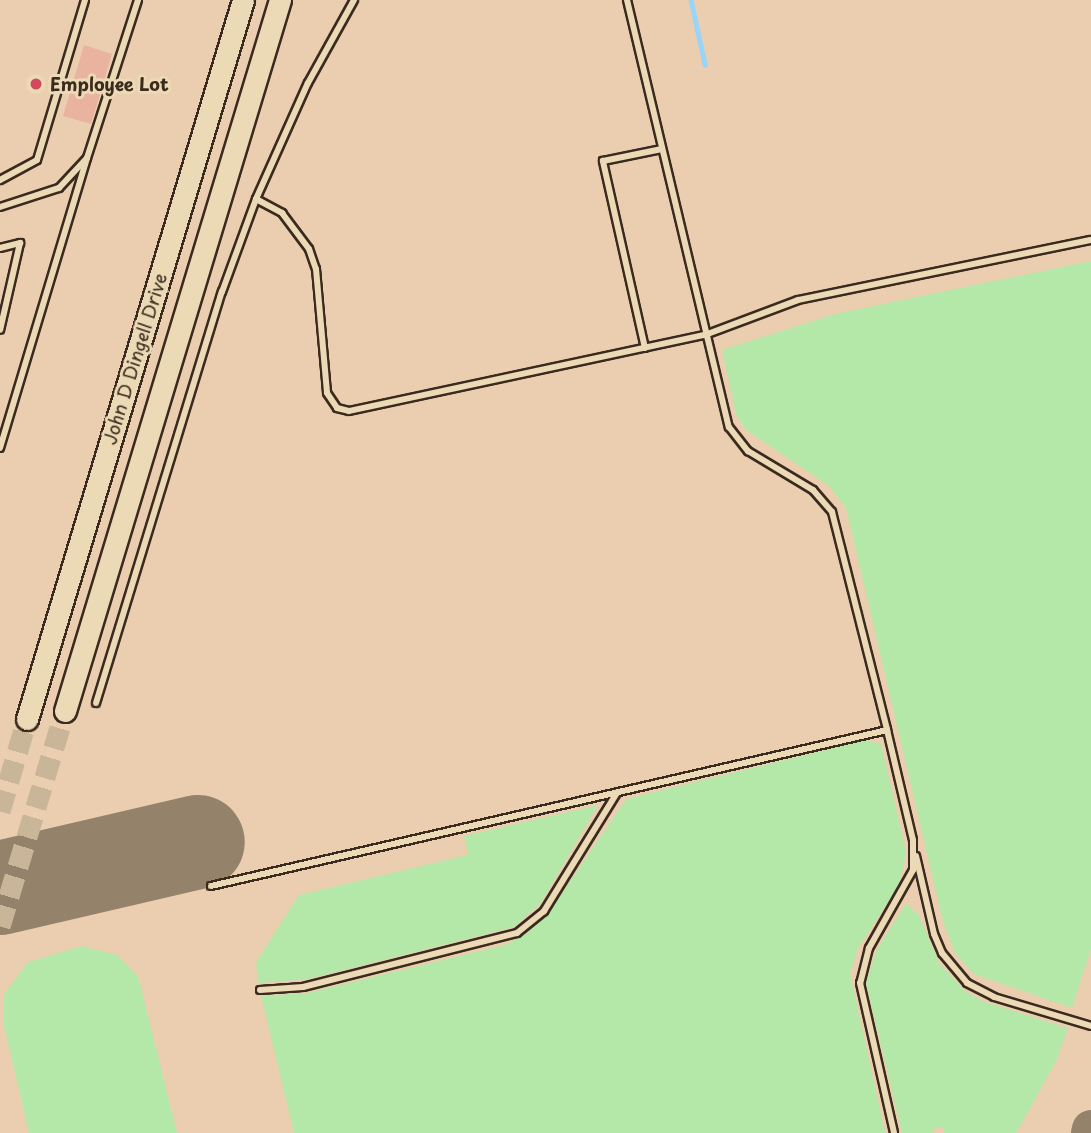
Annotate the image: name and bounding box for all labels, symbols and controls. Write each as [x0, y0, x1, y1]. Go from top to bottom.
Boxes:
place label: Employee Lot [50, 73, 170, 95]
marker: Employee Lot [28, 76, 44, 92]
street label: John D Dingell Drive [99, 270, 171, 448]

